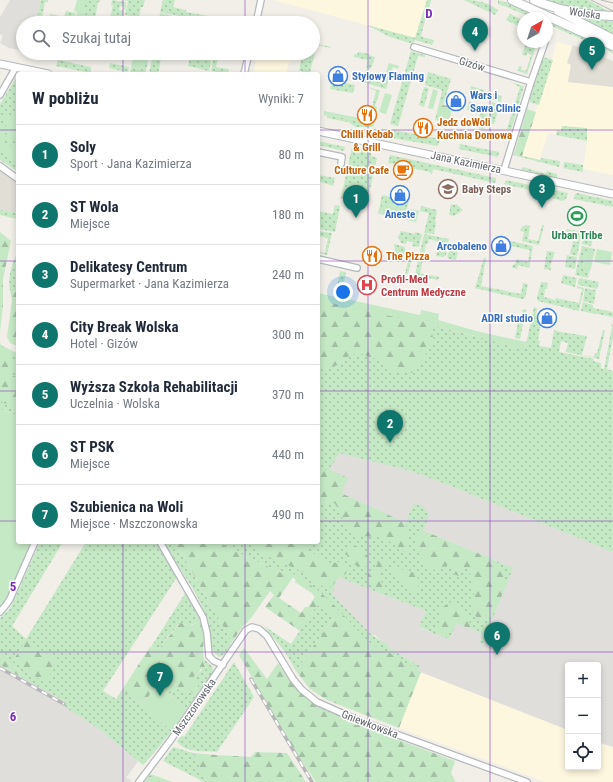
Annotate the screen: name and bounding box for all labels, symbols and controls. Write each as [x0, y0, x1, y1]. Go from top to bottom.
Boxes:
street label: Wolska [568, 5, 601, 22]
text: D [425, 6, 433, 21]
north arrow [517, 12, 553, 48]
search box [16, 16, 320, 60]
pin: 4 [462, 18, 488, 51]
icon: search [30, 27, 52, 49]
text: Szukaj tutaj [62, 29, 131, 47]
pin: 5 [579, 37, 605, 70]
street label: Gizów [457, 54, 486, 75]
shop icon: Stylowy Flaming [327, 65, 349, 87]
place label: Stylowy Flaming [352, 70, 424, 83]
text: W pobliżu [32, 88, 99, 108]
place label: Wars i Sawa Clinic [470, 89, 521, 115]
shop icon: Wars i Sawa Clinic [445, 90, 467, 112]
text: Wyniki: 7 [258, 91, 304, 106]
restaurant icon: Chilli Kebab & Grill [356, 104, 378, 126]
place label: Jedz doWoli Kuchnia Domowa [437, 116, 512, 142]
restaurant icon: Jedz doWoli Kuchnia Domowa [412, 117, 434, 139]
place label: Chilli Kebab & Grill [341, 128, 394, 154]
text: Soly [70, 138, 96, 156]
text: 1 [42, 147, 48, 162]
text: 80 m [278, 147, 304, 162]
street label: Jana Kazimierza [429, 149, 502, 176]
text: Sport · Jana Kazimierza [70, 156, 192, 171]
cafe icon: Culture Cafe [392, 159, 414, 181]
place label: Culture Cafe [334, 164, 389, 177]
pin: 3 [529, 175, 555, 208]
school or university icon: Baby Steps [437, 178, 459, 200]
place label: Baby Steps [462, 183, 511, 196]
shop icon: Aneste [389, 184, 411, 206]
pin: 1 [343, 185, 369, 218]
text: ST Wola [70, 198, 119, 216]
sports icon: Urban Tribe [566, 205, 588, 227]
text: 2 [42, 207, 48, 222]
text: 180 m [272, 207, 304, 222]
place label: Aneste [385, 208, 415, 221]
text: Miejsce [70, 216, 110, 231]
place label: Urban Tribe [552, 229, 602, 242]
shop icon: Arcobaleno [490, 235, 512, 257]
place label: Arcobaleno [437, 240, 488, 253]
restaurant icon: The Pizza [361, 245, 383, 267]
place label: The Pizza [386, 250, 429, 263]
text: Delikatesy Centrum [70, 258, 187, 276]
text: 3 [42, 267, 48, 282]
text: 240 m [272, 267, 304, 282]
place label: Profil-Med Centrum Medyczne [381, 273, 466, 299]
hospital icon: Profil-Med Centrum Medyczne [356, 274, 378, 296]
text: Supermarket · Jana Kazimierza [70, 276, 229, 291]
your location [333, 282, 353, 302]
shop icon: ADRI studio [536, 307, 558, 329]
place label: ADRI studio [481, 312, 534, 325]
text: City Break Wolska [70, 318, 179, 336]
text: 4 [42, 327, 48, 342]
text: 300 m [272, 327, 304, 342]
text: Hotel · Gizów [70, 336, 138, 351]
text: Wyższa Szkoła Rehabilitacji [70, 378, 238, 396]
text: 5 [42, 387, 48, 402]
text: 370 m [272, 387, 304, 402]
text: Uczelnia · Wolska [70, 396, 160, 411]
pin: 2 [377, 410, 403, 443]
text: ST PSK [70, 438, 114, 456]
text: 6 [42, 447, 48, 462]
text: 440 m [272, 447, 304, 462]
text: Miejsce [70, 456, 110, 471]
text: Szubienica na Woli [70, 498, 183, 516]
text: 7 [42, 507, 48, 522]
text: 490 m [272, 507, 304, 522]
text: Miejsce · Mszczonowska [70, 516, 198, 531]
text: 5 [10, 579, 17, 594]
pin: 6 [484, 622, 510, 655]
map controls [565, 662, 601, 770]
button: + [565, 662, 601, 698]
pin: 7 [147, 663, 173, 696]
street label: Mszczonowska [170, 676, 219, 738]
button: − [565, 698, 601, 734]
street label: Gniewkowska [340, 708, 400, 741]
text: 6 [10, 709, 17, 724]
button: locate [565, 734, 601, 770]

